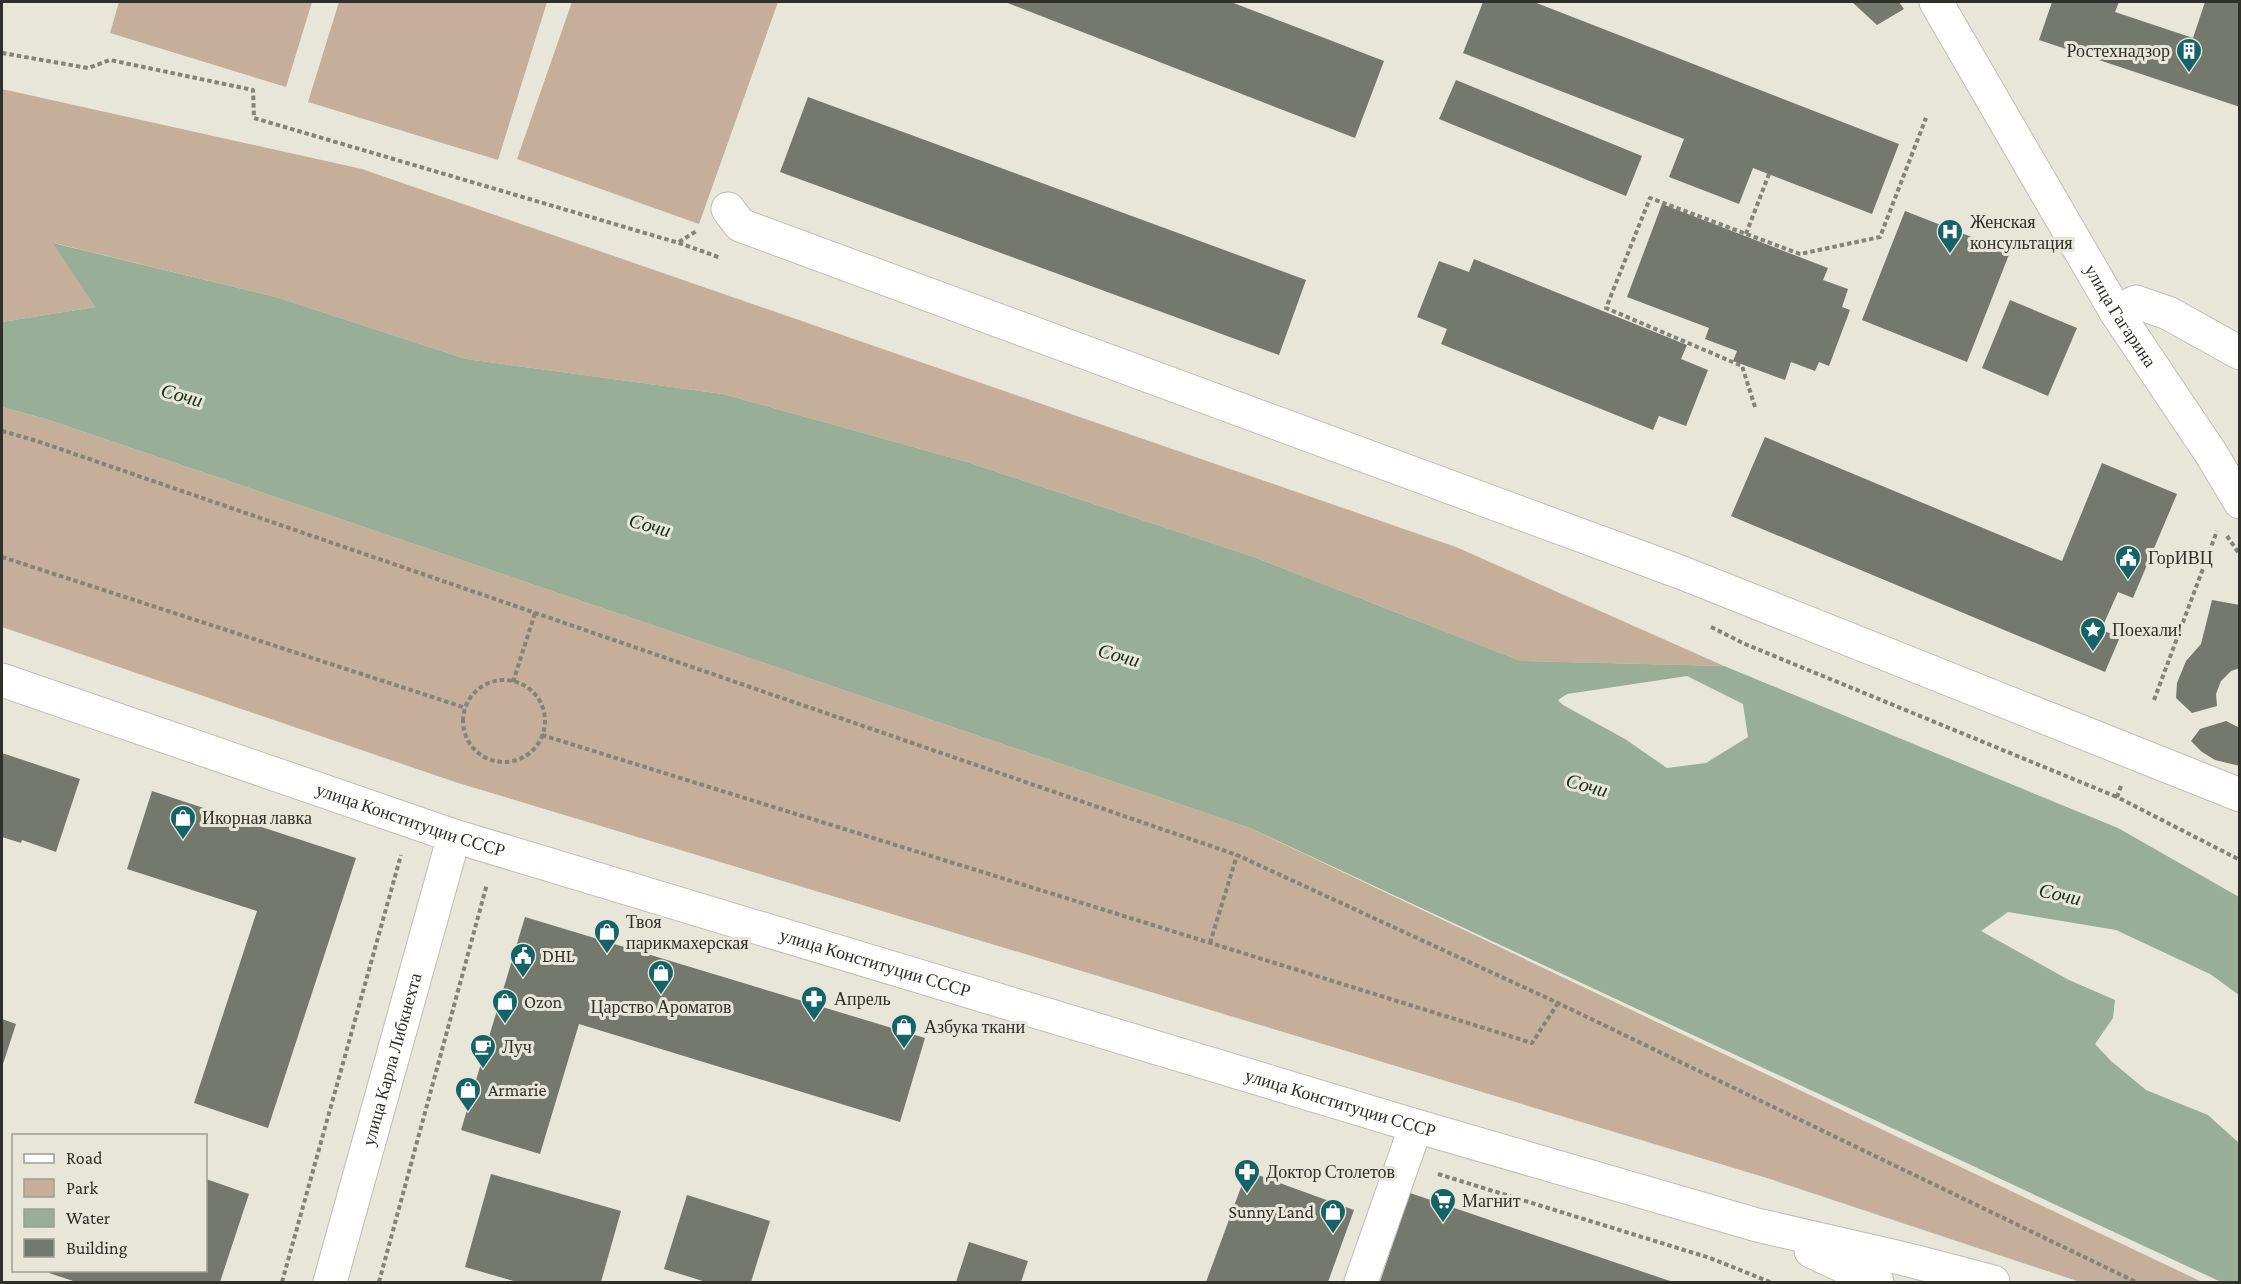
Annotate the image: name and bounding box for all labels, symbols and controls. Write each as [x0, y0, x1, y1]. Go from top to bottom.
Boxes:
building icon: Ростехнадзор [2174, 36, 2204, 74]
place label: Ростехнадзор [2066, 41, 2170, 61]
place label: Женская консультация [1970, 212, 2073, 253]
hospital icon: Женская консультация [1935, 217, 1965, 255]
street label: улица Гагарина [2081, 261, 2160, 371]
water label: Сочи [159, 379, 205, 411]
water label: Сочи [627, 509, 673, 541]
public building icon: ГорИВЦ [2113, 543, 2143, 581]
place label: ГорИВЦ [2148, 548, 2213, 568]
place icon: Поехали! [2078, 615, 2108, 653]
place label: Поехали! [2112, 620, 2182, 640]
water label: Сочи [1096, 639, 1142, 671]
water label: Сочи [1564, 769, 1610, 801]
street label: улица Конституции СССР [313, 779, 508, 861]
shop icon: Икорная лавка [168, 803, 198, 841]
place label: Икорная лавка [202, 808, 312, 828]
water label: Сочи [2037, 879, 2083, 909]
place label: Твоя парикмахерская [626, 912, 749, 953]
shop icon: Твоя парикмахерская [592, 917, 622, 955]
street label: улица Конституции СССР [777, 925, 973, 1001]
public building icon: DHL [508, 941, 538, 979]
place label: DHL [542, 946, 575, 966]
shop icon: Царство Ароматов [646, 958, 676, 996]
street label: улица Карла Либкнехта [358, 971, 425, 1148]
pharmacy icon: Апрель [799, 984, 829, 1022]
shop icon: Ozon [490, 987, 520, 1025]
place label: Апрель [834, 989, 891, 1009]
place label: Ozon [524, 992, 563, 1012]
place label: Царство Ароматов [590, 997, 732, 1017]
shop icon: Азбука ткани [889, 1012, 919, 1050]
place label: Азбука ткани [924, 1017, 1025, 1037]
cafe icon: Луч [468, 1032, 498, 1070]
place label: Луч [502, 1037, 532, 1057]
street label: улица Конституции СССР [1243, 1065, 1438, 1141]
shop icon: Armarie [453, 1075, 483, 1113]
place label: Armarie [488, 1080, 547, 1100]
legend [12, 1134, 207, 1272]
text: Road [66, 1148, 103, 1168]
pharmacy icon: Доктор Столетов [1232, 1157, 1262, 1195]
place label: Доктор Столетов [1266, 1162, 1395, 1182]
text: Park [66, 1178, 98, 1198]
supermarket icon: Магнит [1428, 1186, 1458, 1224]
place label: Магнит [1462, 1191, 1521, 1211]
shop icon: Sunny Land [1318, 1197, 1348, 1235]
place label: Sunny Land [1229, 1202, 1315, 1222]
text: Water [66, 1208, 111, 1228]
text: Building [66, 1238, 128, 1258]

